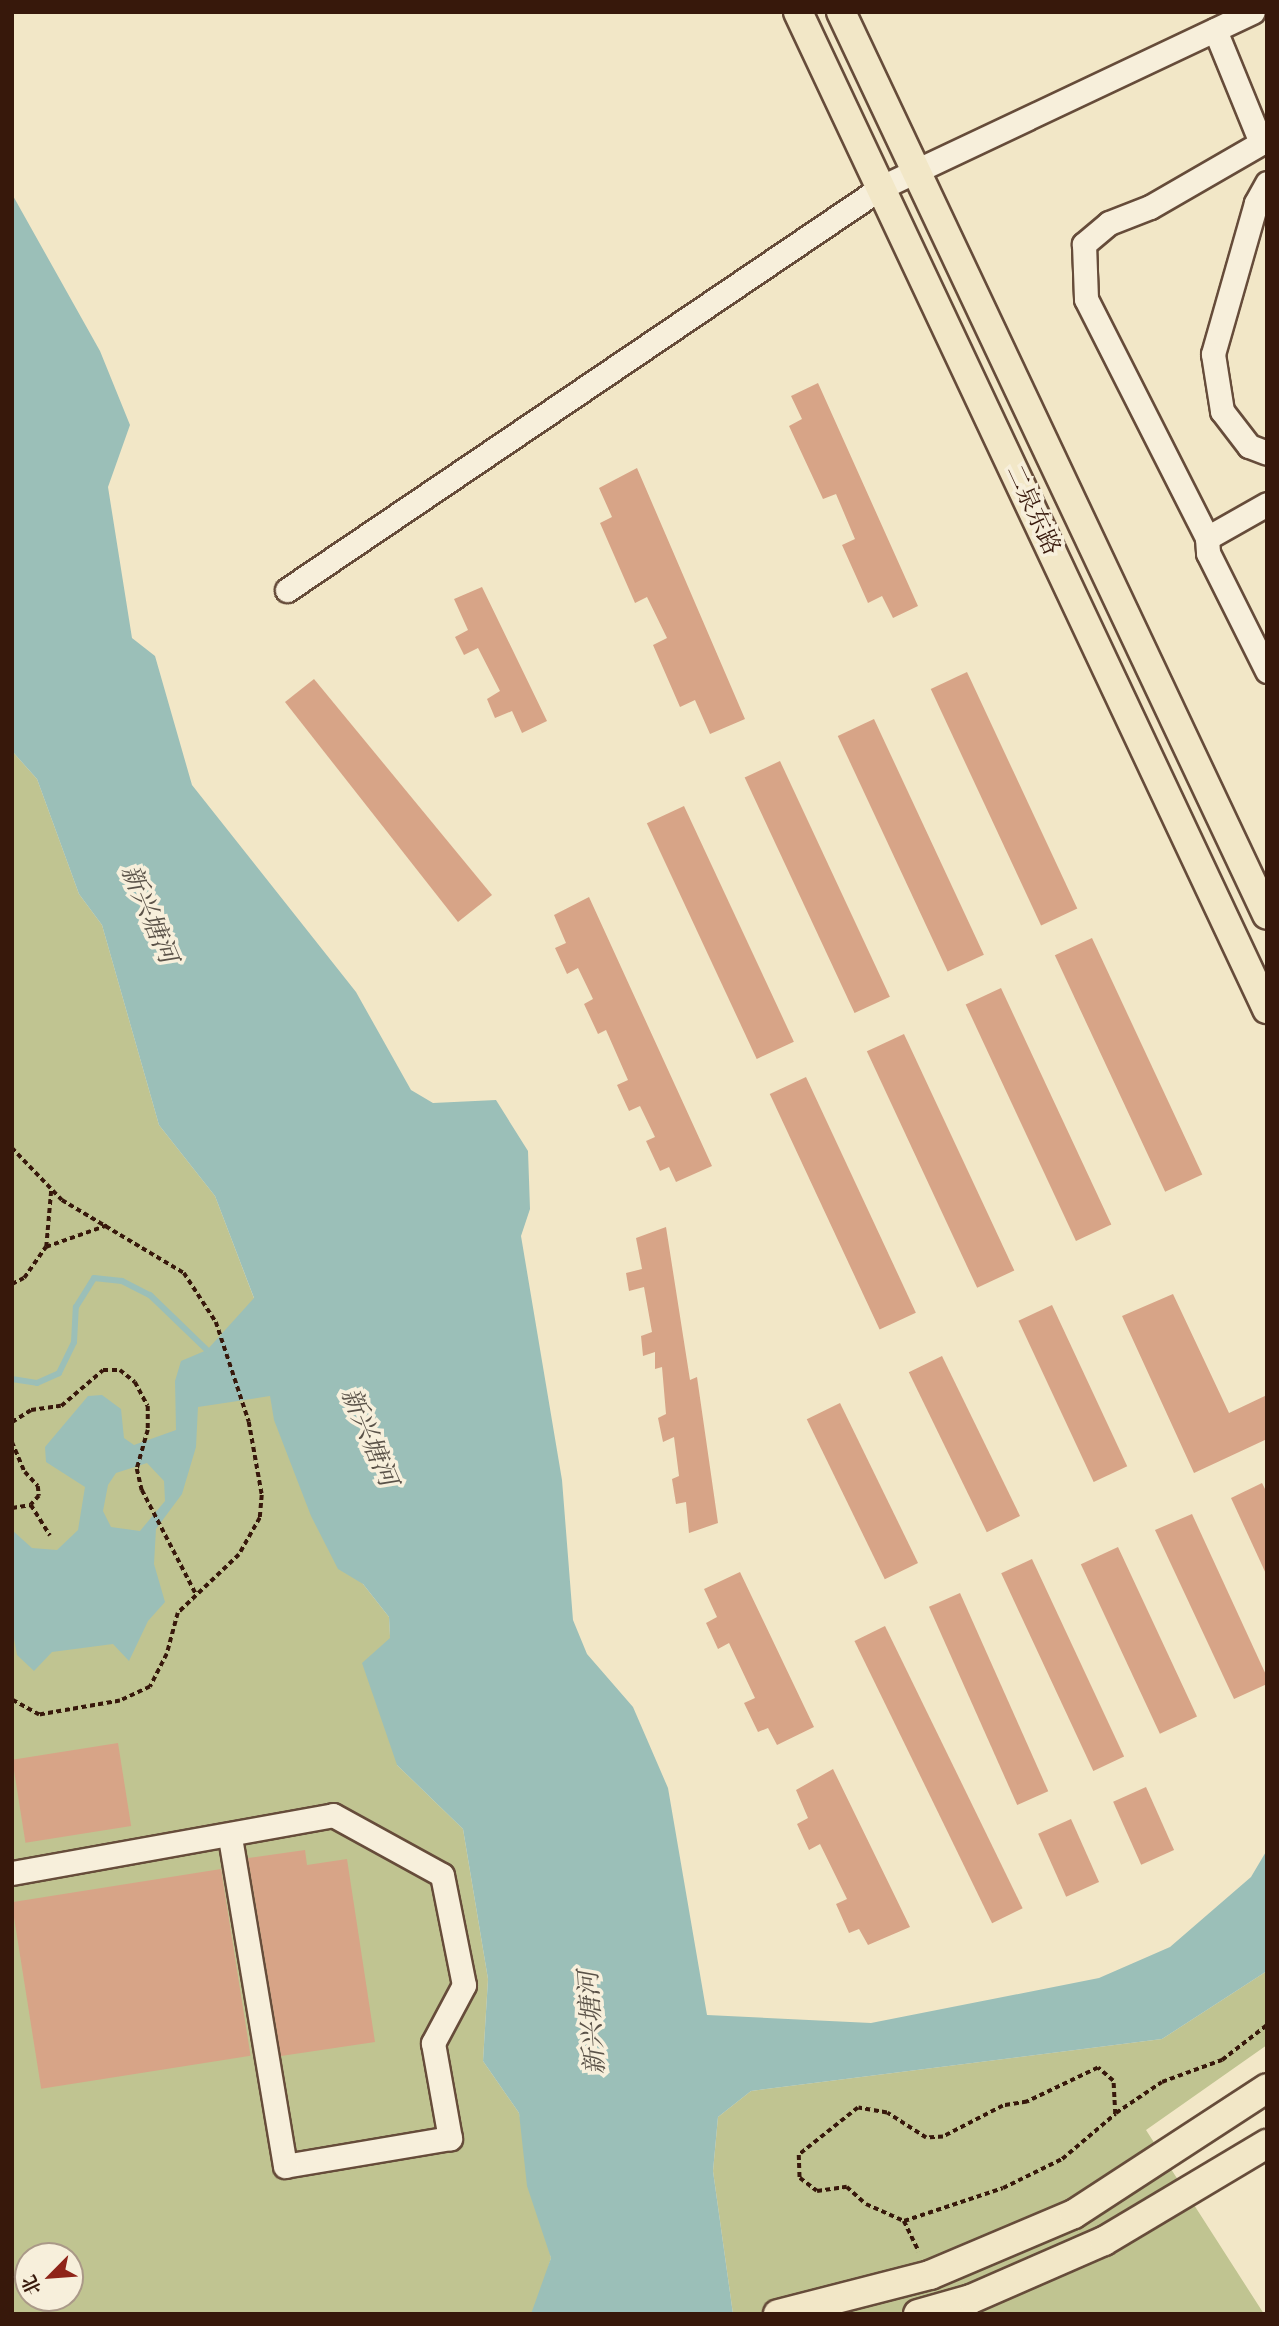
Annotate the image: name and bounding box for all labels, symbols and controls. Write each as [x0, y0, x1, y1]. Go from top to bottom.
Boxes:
street label: 二泉东路 [1000, 460, 1066, 560]
water label: 新兴塘河 [114, 860, 184, 968]
water label: 新兴塘河 [334, 1383, 404, 1491]
water label: 新兴塘河 [573, 1970, 611, 2076]
north arrow [14, 2242, 84, 2312]
text: 北 [16, 2271, 48, 2299]

